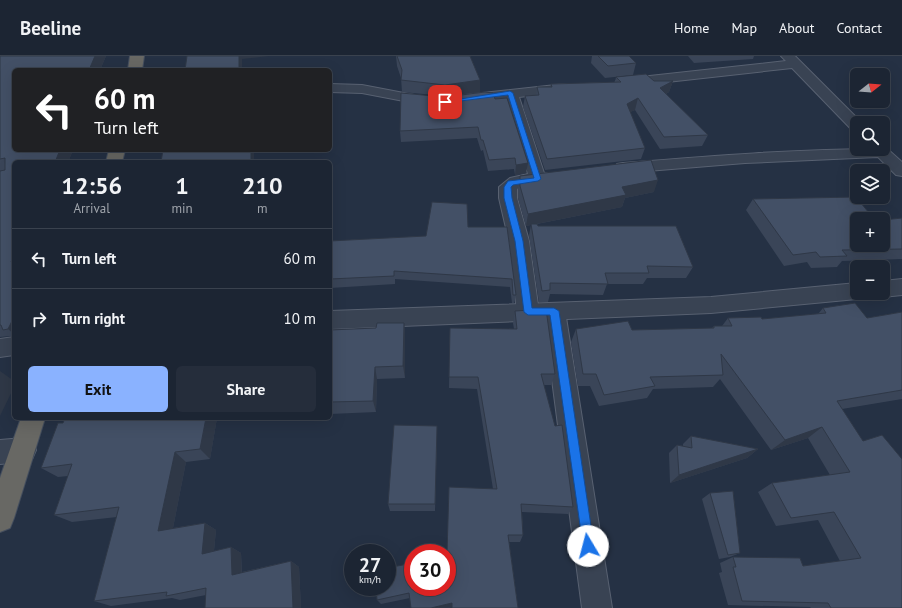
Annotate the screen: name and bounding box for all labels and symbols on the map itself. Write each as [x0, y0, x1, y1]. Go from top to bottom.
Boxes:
north arrow [850, 68, 890, 108]
pin [428, 85, 462, 119]
position arrow [567, 525, 609, 567]
speed limit sign: 30 [404, 544, 456, 596]

